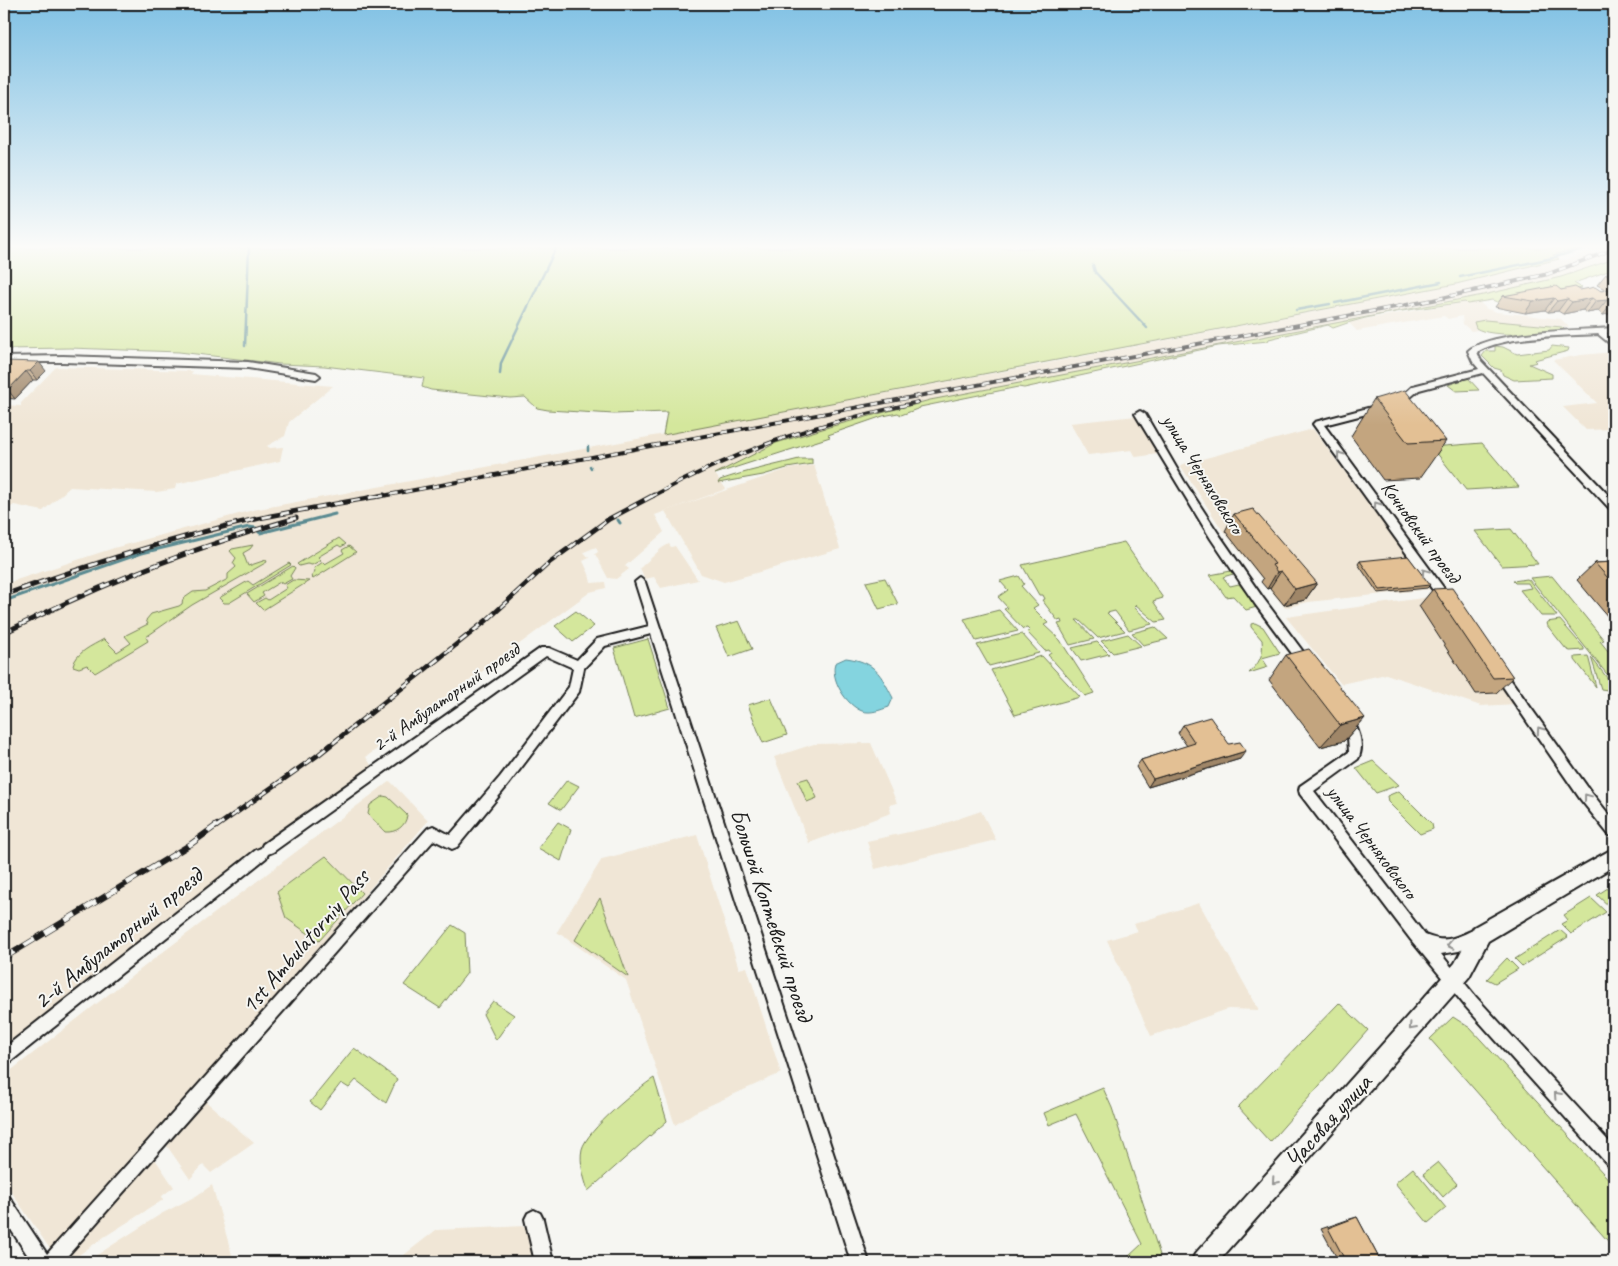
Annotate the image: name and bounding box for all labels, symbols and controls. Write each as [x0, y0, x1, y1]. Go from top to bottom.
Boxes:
street label: улица Черняховского [1156, 409, 1251, 540]
one-way arrow [1337, 451, 1346, 461]
street label: Кочновский проезд [1376, 476, 1468, 589]
one-way arrow [1375, 502, 1383, 511]
one-way arrow [1422, 568, 1432, 577]
street label: 2-й Амбулаторный проезд [368, 636, 526, 757]
one-way arrow [1537, 726, 1546, 736]
street label: улица Черняховского [1320, 779, 1424, 905]
one-way arrow [1584, 794, 1592, 803]
street label: Большой Коптевский проезд [723, 805, 821, 1027]
street label: 2-й Амбулаторный проезд [27, 859, 211, 1015]
street label: 1st Ambulatorniy Pass [234, 861, 377, 1019]
one-way arrow [1446, 940, 1455, 950]
one-way arrow [1409, 1022, 1418, 1031]
street label: Часовая улица [1278, 1067, 1379, 1174]
one-way arrow [1554, 1092, 1563, 1101]
one-way arrow [1272, 1175, 1281, 1184]

